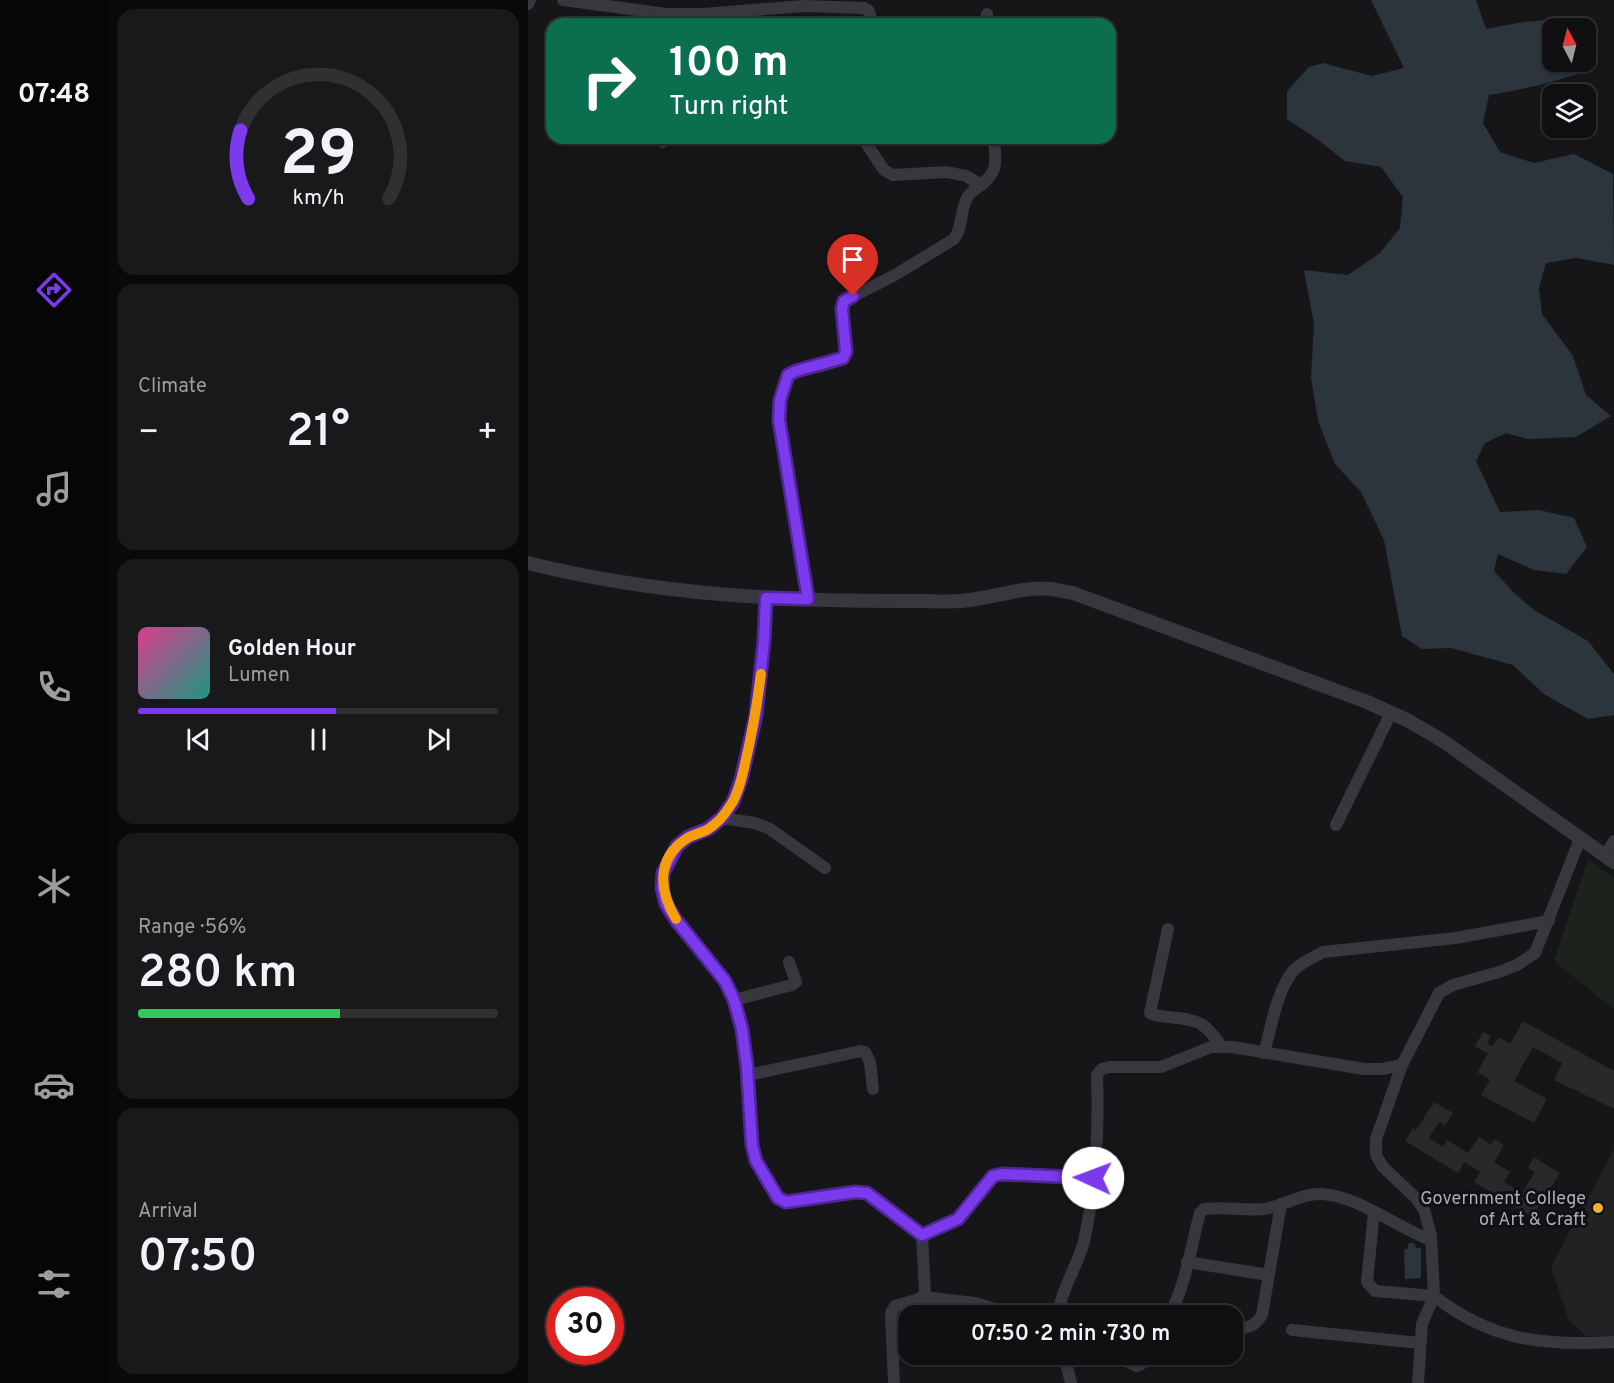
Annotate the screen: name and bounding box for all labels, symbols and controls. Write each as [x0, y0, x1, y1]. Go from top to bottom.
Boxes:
north arrow [1542, 18, 1596, 72]
map controls [1542, 18, 1596, 138]
text: 100 m [669, 38, 788, 91]
icon: right [570, 42, 648, 120]
text: 07:48 [18, 78, 90, 112]
button: layers [1542, 84, 1596, 138]
text: Turn right [669, 90, 788, 124]
text: 29 [280, 118, 356, 197]
text: km/h [292, 185, 344, 212]
pin [827, 234, 878, 296]
icon: arrive [836, 243, 869, 276]
icon: directions [33, 269, 75, 311]
text: Climate [138, 374, 207, 400]
text: 21° [286, 405, 350, 462]
text: − [138, 413, 159, 455]
text: + [477, 413, 498, 455]
icon: music [33, 468, 75, 510]
text: Golden Hour [228, 636, 356, 663]
text: Lumen [228, 663, 290, 689]
icon: phone [33, 666, 75, 708]
icon: previous [182, 723, 215, 756]
icon: pause [302, 723, 335, 756]
icon: next [422, 723, 455, 756]
icon: climate [33, 865, 75, 907]
text: Range · 56% [138, 915, 247, 941]
text: 280 km [138, 946, 297, 1003]
icon: car [33, 1064, 75, 1106]
position arrow [1061, 1146, 1125, 1210]
place label: Government College of Art & Craft [1420, 1188, 1586, 1232]
text: Arrival [138, 1199, 198, 1225]
marker: Government College of Art & Craft [1591, 1201, 1605, 1215]
text: 07:50 [138, 1230, 257, 1287]
icon: filters [33, 1263, 75, 1305]
speed limit sign: 30 [546, 1287, 624, 1365]
text: 07:50 · 2 min · 730 m [971, 1321, 1170, 1348]

